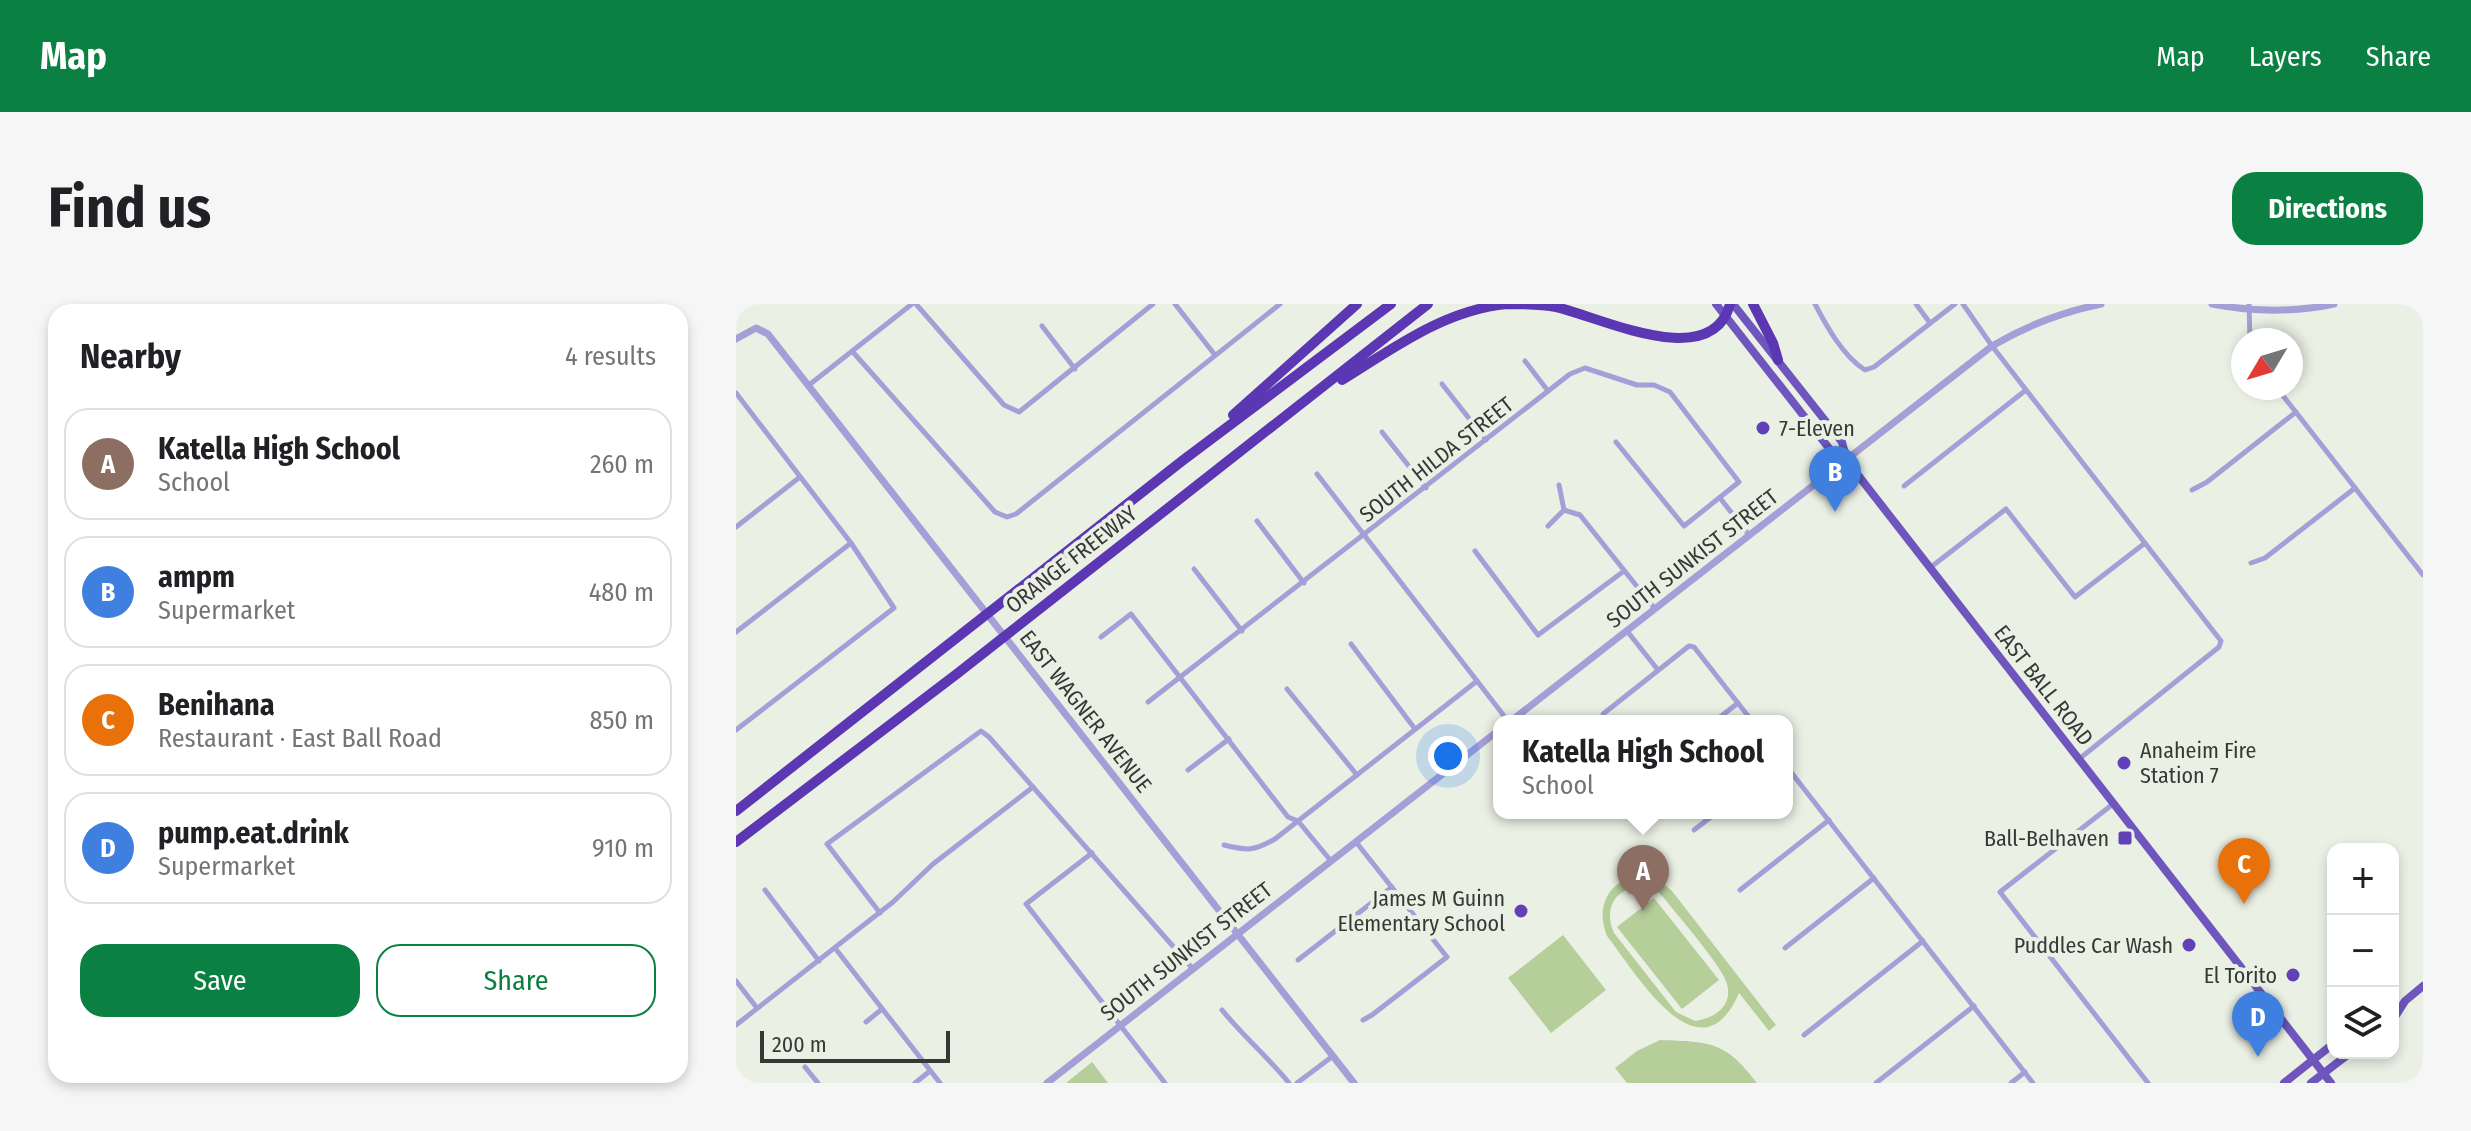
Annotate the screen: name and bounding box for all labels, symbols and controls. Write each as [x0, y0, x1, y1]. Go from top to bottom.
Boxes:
text: Map [40, 33, 107, 79]
text: Map [2156, 40, 2205, 73]
text: Layers [2249, 40, 2322, 73]
text: Share [2366, 40, 2431, 73]
button: Directions [2232, 172, 2423, 245]
text: Find us [48, 175, 211, 242]
north arrow [2231, 328, 2303, 400]
text: Nearby [80, 336, 181, 377]
text: 4 results [565, 341, 656, 372]
street label: SOUTH HILDA STREET [1354, 390, 1519, 528]
place label: 7-Eleven [1779, 415, 1855, 442]
marker: 7-Eleven [1754, 419, 1772, 437]
text: Katella High School [158, 431, 400, 467]
pin: B [1809, 446, 1861, 512]
text: A [101, 449, 115, 480]
text: 260 m [590, 449, 654, 480]
text: School [158, 467, 230, 498]
street label: SOUTH SUNKIST STREET [1601, 483, 1784, 634]
street label: ORANGE FREEWAY [1000, 500, 1142, 619]
text: ampm [158, 559, 235, 595]
text: B [101, 577, 115, 608]
text: 480 m [589, 577, 654, 608]
text: Supermarket [158, 595, 295, 626]
street label: EAST BALL ROAD [1988, 620, 2099, 751]
street label: EAST WAGNER AVENUE [1014, 625, 1157, 798]
text: Benihana [158, 687, 275, 723]
text: C [101, 705, 115, 736]
text: 850 m [589, 705, 654, 736]
popup [1493, 715, 1793, 819]
text: Restaurant · East Ball Road [158, 723, 442, 754]
text: Katella High School [1522, 734, 1764, 770]
your location [1428, 736, 1468, 776]
place label: Anaheim Fire Station 7 [2140, 737, 2256, 789]
marker: Anaheim Fire Station 7 [2115, 754, 2133, 772]
text: School [1522, 770, 1594, 801]
text: pump.eat.drink [158, 815, 349, 851]
place label: Ball-Belhaven [1984, 825, 2109, 852]
marker: Ball-Belhaven [2116, 829, 2134, 847]
text: D [100, 833, 116, 864]
text: 910 m [592, 833, 654, 864]
pin: C [2218, 838, 2270, 904]
map controls [2327, 843, 2399, 1059]
button: + [2327, 843, 2399, 915]
pin: A [1617, 845, 1669, 911]
text: Supermarket [158, 851, 295, 882]
street label: SOUTH SUNKIST STREET [1095, 876, 1278, 1027]
place label: James M Guinn Elementary School [1338, 885, 1505, 937]
marker: James M Guinn Elementary School [1512, 902, 1530, 920]
button: − [2327, 915, 2399, 987]
place label: Puddles Car Wash [2014, 932, 2173, 959]
marker: Puddles Car Wash [2180, 936, 2198, 954]
button: Save [80, 944, 360, 1017]
button: Share [376, 944, 656, 1017]
place label: El Torito [2204, 962, 2277, 989]
marker: El Torito [2284, 966, 2302, 984]
button: layers [2327, 987, 2399, 1059]
pin: D [2232, 991, 2284, 1057]
scale bar [760, 1027, 950, 1063]
text: 200 m [772, 1031, 827, 1058]

